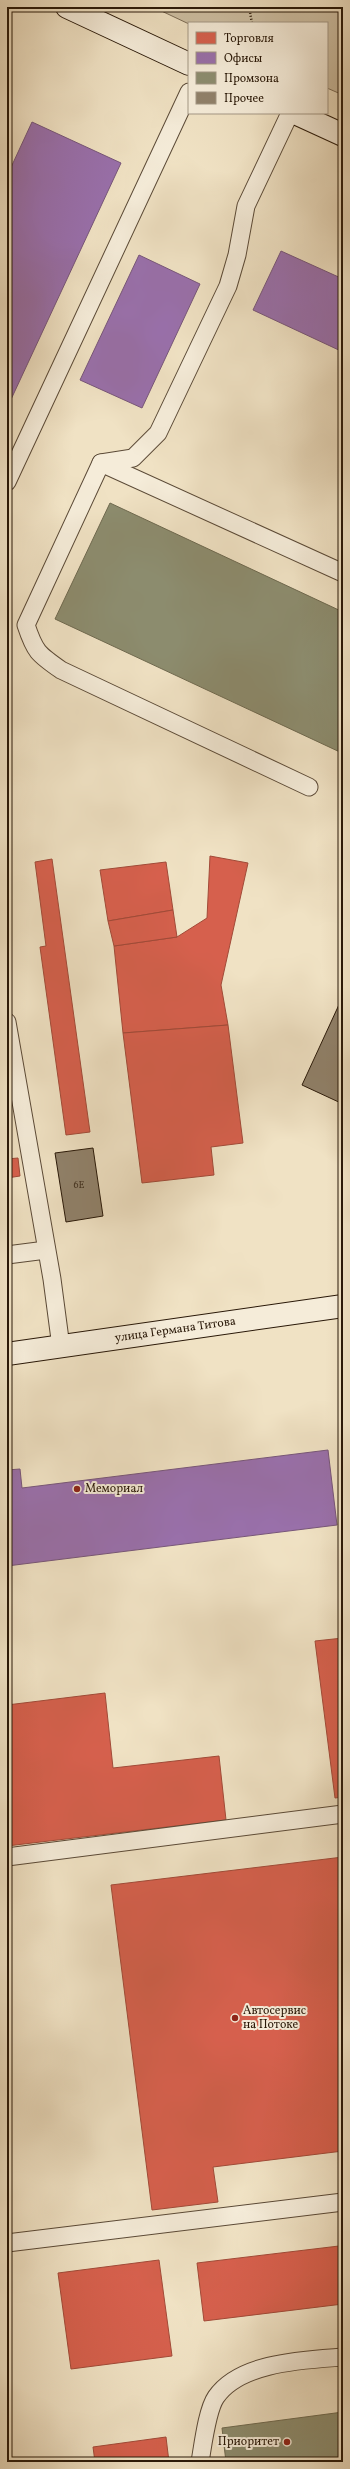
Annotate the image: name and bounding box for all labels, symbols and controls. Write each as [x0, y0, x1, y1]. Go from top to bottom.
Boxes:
legend [188, 22, 328, 114]
text: Торговля [224, 31, 274, 47]
text: Офисы [224, 51, 263, 67]
text: Промзона [224, 71, 279, 87]
text: Прочее [224, 91, 264, 107]
house number: 6Е [73, 1178, 85, 1192]
street label: улица Германа Титова [114, 1313, 237, 1347]
place label: Мемориал [85, 1481, 143, 1497]
marker: Мемориал [72, 1484, 82, 1494]
place label: Автосервис на Потоке [243, 2003, 306, 2033]
marker: Автосервис на Потоке [230, 2013, 240, 2023]
place label: Приоритет [218, 2434, 279, 2450]
marker: Приоритет [282, 2437, 292, 2447]

